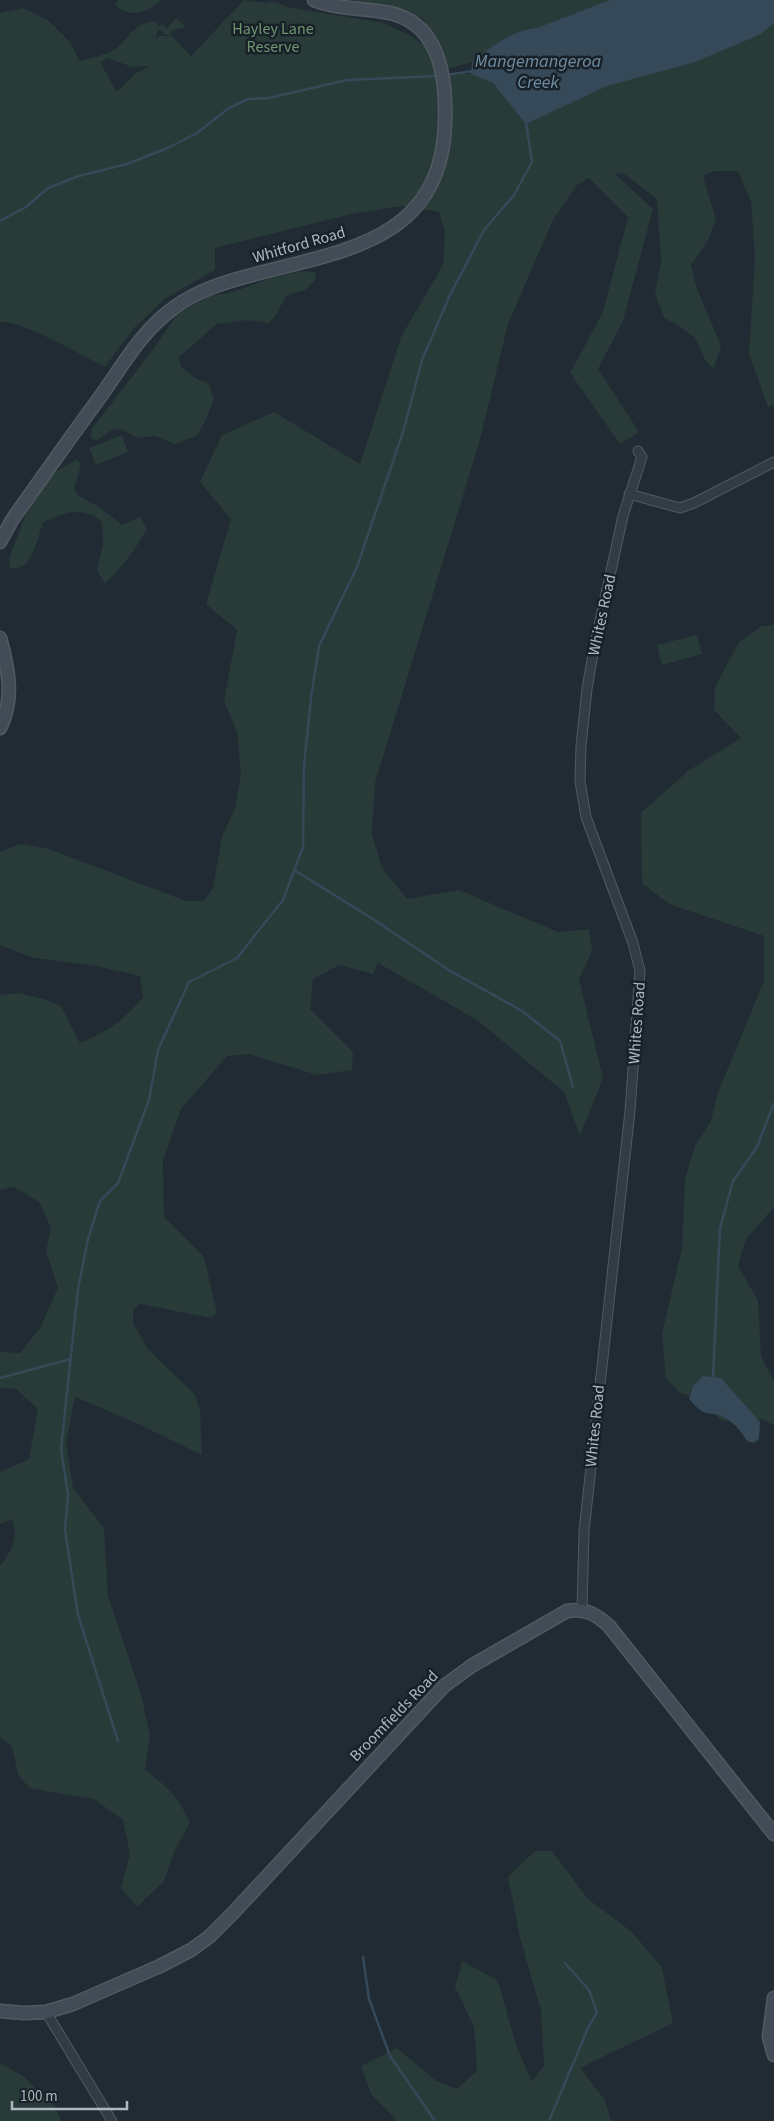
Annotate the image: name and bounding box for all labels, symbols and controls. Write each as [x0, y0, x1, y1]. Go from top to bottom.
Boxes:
park label: Hayley Lane Reserve [232, 18, 314, 58]
water label: Mangemangeroa Creek [475, 49, 602, 95]
street label: Whitford Road [250, 221, 348, 269]
street label: Whites Road [583, 572, 621, 658]
street label: Whites Road [623, 981, 651, 1065]
street label: Whites Road [580, 1384, 610, 1468]
street label: Broomfields Road [345, 1666, 443, 1766]
scale bar [12, 2078, 128, 2110]
text: 100 m [20, 2086, 58, 2107]

